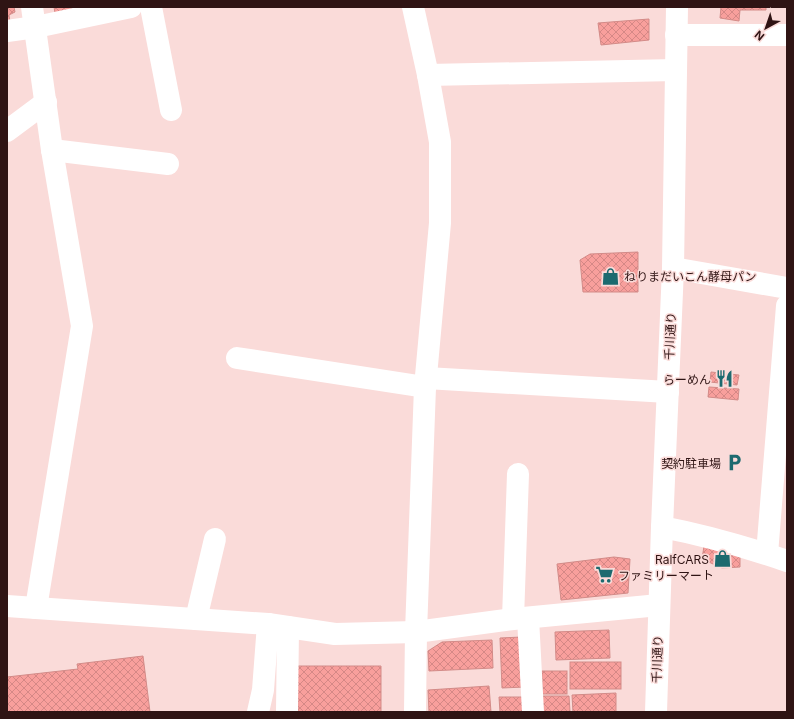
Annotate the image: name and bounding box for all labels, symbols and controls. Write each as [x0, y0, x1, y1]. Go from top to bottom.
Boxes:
north arrow [746, 8, 786, 48]
text: N [752, 28, 767, 44]
shop icon: ねりまだいこん酵母パン [601, 266, 621, 286]
place label: ねりまだいこん酵母パン [624, 269, 757, 284]
street label: 千川通り [661, 312, 679, 360]
restaurant icon: らーめん [714, 369, 734, 389]
place label: らーめん [663, 372, 711, 387]
parking icon: 契約駐車場 [724, 453, 744, 473]
place label: 契約駐車場 [661, 456, 721, 471]
shop icon: RalfCARS [712, 549, 732, 569]
place label: RalfCARS [655, 552, 709, 567]
supermarket icon: ファミリーマート [595, 565, 615, 585]
place label: ファミリーマート [618, 568, 714, 583]
street label: 千川通り [649, 635, 665, 683]

